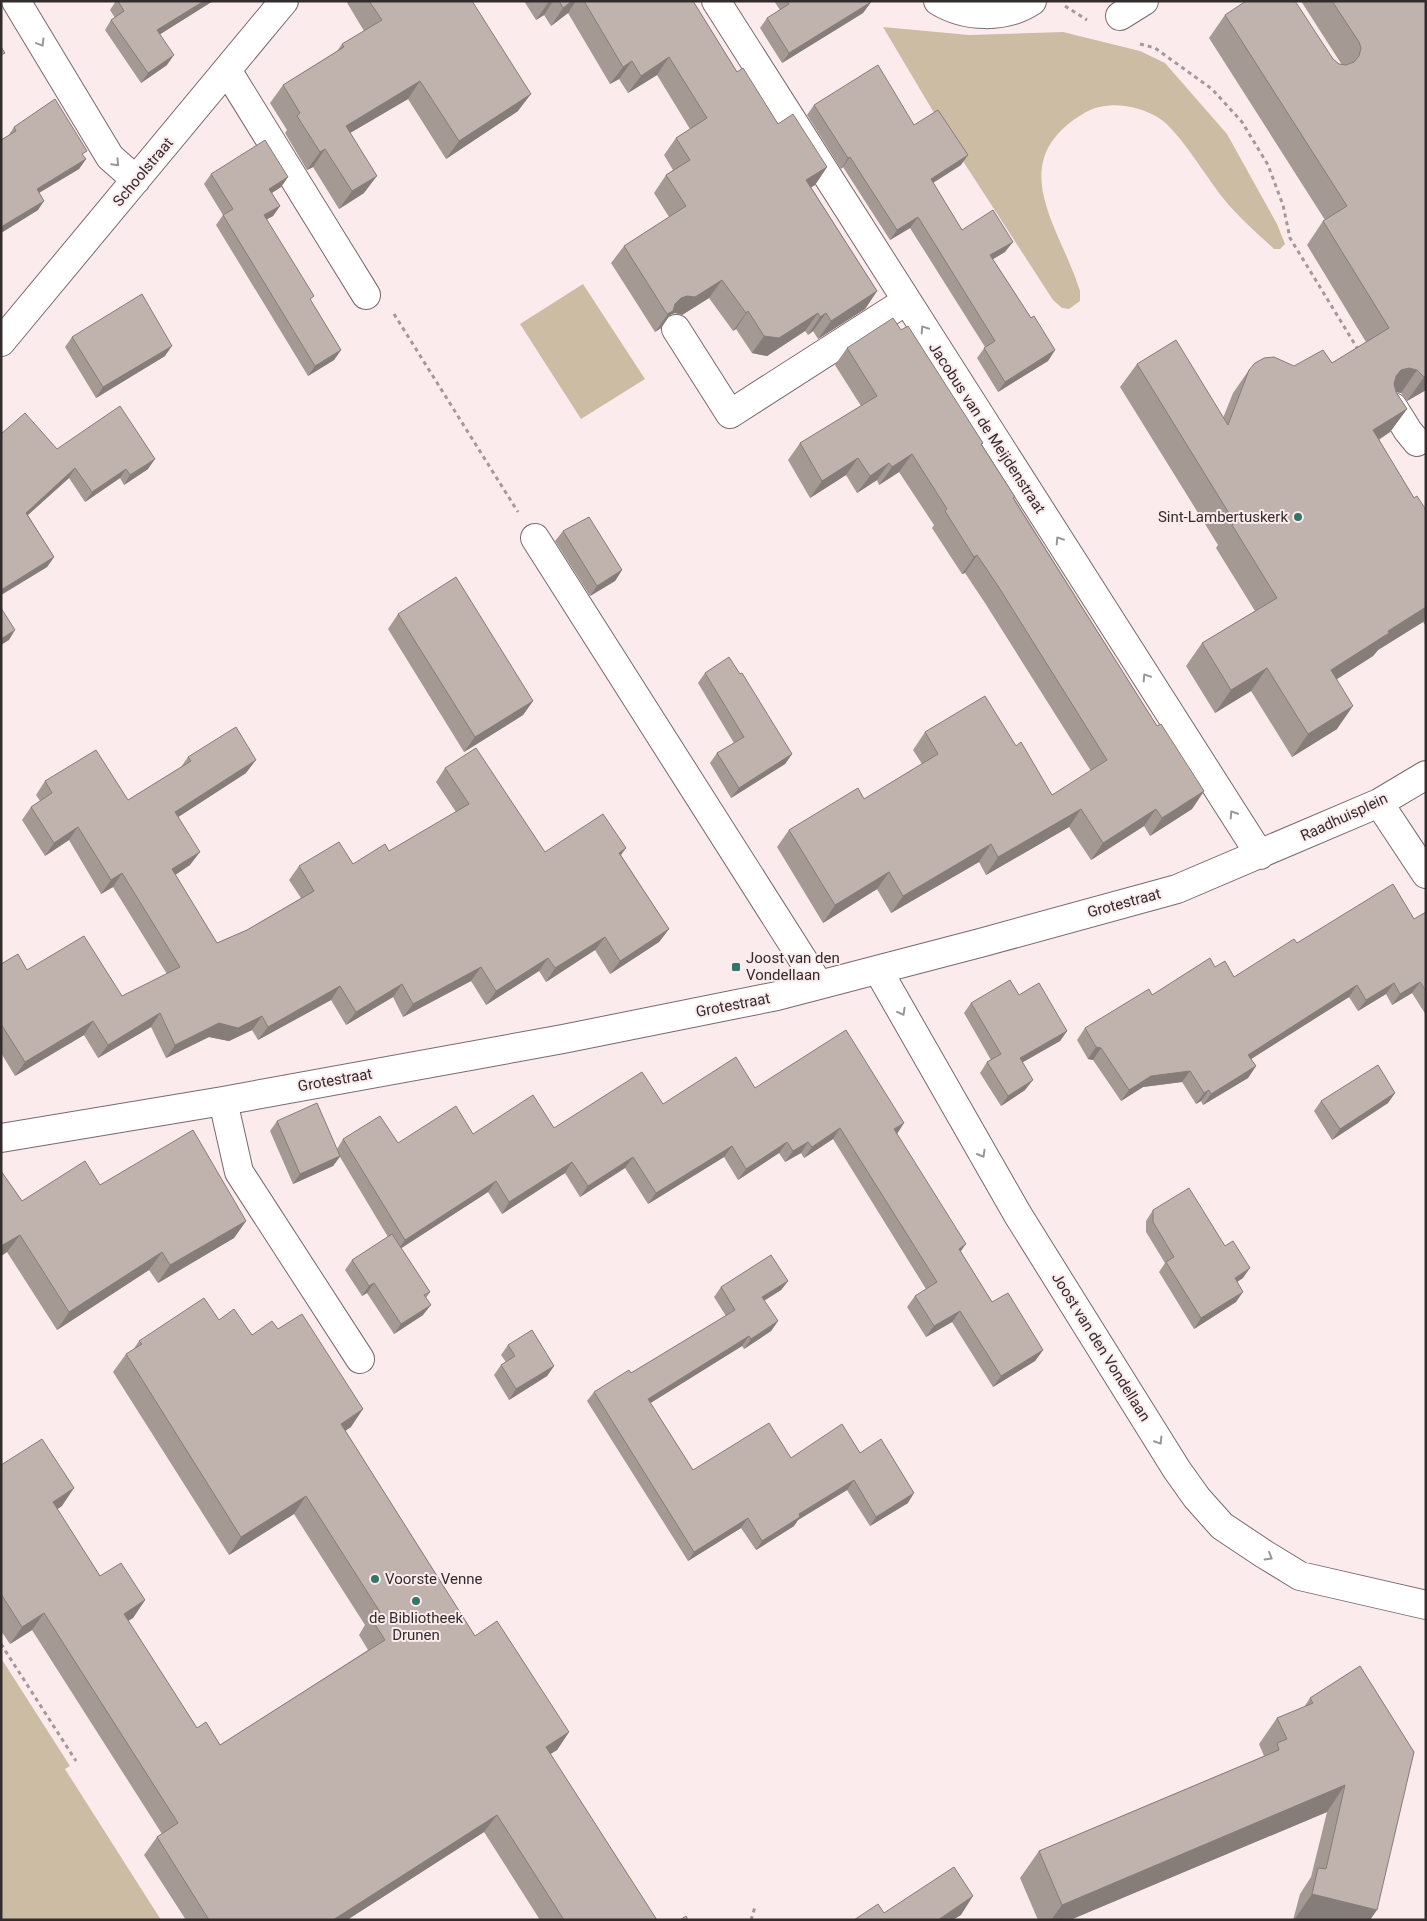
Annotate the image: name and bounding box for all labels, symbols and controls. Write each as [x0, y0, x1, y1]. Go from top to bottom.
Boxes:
one-way arrow [35, 38, 45, 47]
street label: Schoolstraat [109, 134, 177, 210]
one-way arrow [110, 157, 119, 166]
one-way arrow [921, 326, 930, 335]
street label: Jacobus van de Meijdenstraat [925, 339, 1049, 517]
place label: Sint-Lambertuskerk [1158, 508, 1288, 526]
marker: Sint-Lambertuskerk [1292, 511, 1304, 523]
one-way arrow [1055, 536, 1065, 545]
one-way arrow [1143, 673, 1152, 683]
street label: Raadhuisplein [1298, 789, 1390, 845]
one-way arrow [1230, 810, 1240, 819]
street label: Grotestraat [1085, 885, 1163, 921]
place label: Joost van den Vondellaan [746, 949, 840, 984]
marker: Joost van den Vondellaan [730, 961, 742, 973]
street label: Grotestraat [694, 989, 772, 1021]
one-way arrow [896, 1007, 906, 1016]
street label: Grotestraat [296, 1065, 374, 1095]
one-way arrow [976, 1148, 986, 1157]
street label: Joost van den Vondellaan [1048, 1269, 1154, 1425]
one-way arrow [1153, 1436, 1162, 1445]
one-way arrow [1264, 1551, 1273, 1561]
place label: Voorste Venne [385, 1570, 482, 1588]
marker: Voorste Venne [369, 1573, 381, 1585]
marker: de Bibliotheek Drunen [410, 1595, 422, 1607]
place label: de Bibliotheek Drunen [369, 1609, 463, 1644]

